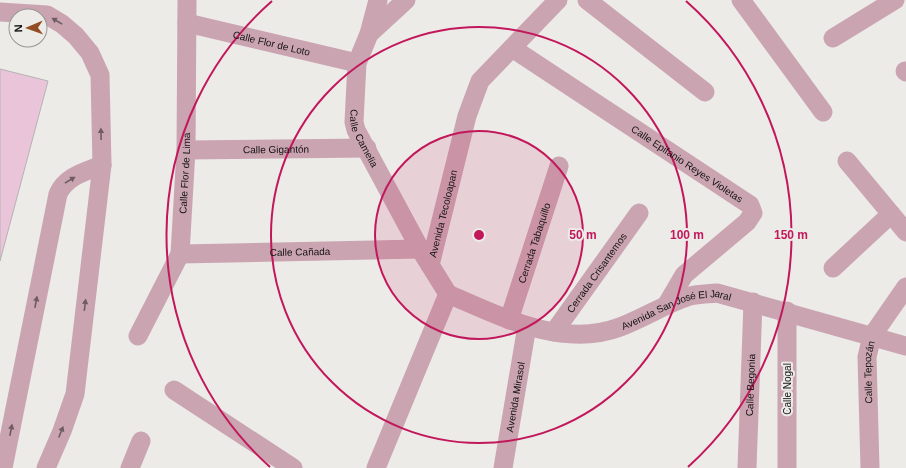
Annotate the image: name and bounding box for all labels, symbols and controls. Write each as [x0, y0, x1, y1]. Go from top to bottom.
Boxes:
north arrow [8, 8, 48, 48]
one-way arrow [51, 17, 63, 24]
text: N [12, 24, 24, 33]
street label: Calle Flor de Loto [232, 29, 312, 58]
street label: Calle Camelia [348, 109, 380, 170]
street label: Calle Epifanio Reyes Violetas [629, 123, 745, 205]
one-way arrow [98, 128, 105, 140]
street label: Calle Flor de Lima [177, 132, 192, 214]
street label: Calle Gigantón [243, 144, 309, 155]
street label: Avenida Tecoloapan [427, 169, 459, 259]
one-way arrow [64, 176, 76, 183]
street label: Cerrada Tabaquillo [516, 201, 553, 285]
centre of rings [472, 228, 486, 242]
text: 50 m [569, 228, 597, 242]
text: 100 m [670, 228, 704, 242]
text: 150 m [774, 228, 808, 242]
street label: Cerrada Crisantemos [565, 231, 629, 315]
street label: Calle Cañada [270, 246, 331, 258]
street label: Avenida San José El Jaral [620, 288, 732, 332]
one-way arrow [34, 296, 40, 308]
one-way arrow [82, 299, 89, 311]
street label: Calle Tepozán [862, 340, 877, 404]
street label: Calle Begonia [744, 353, 757, 416]
street label: Avenida Mirasol [504, 361, 527, 433]
street label: Calle Nogal [782, 363, 793, 415]
one-way arrow [8, 424, 14, 436]
one-way arrow [59, 426, 65, 438]

